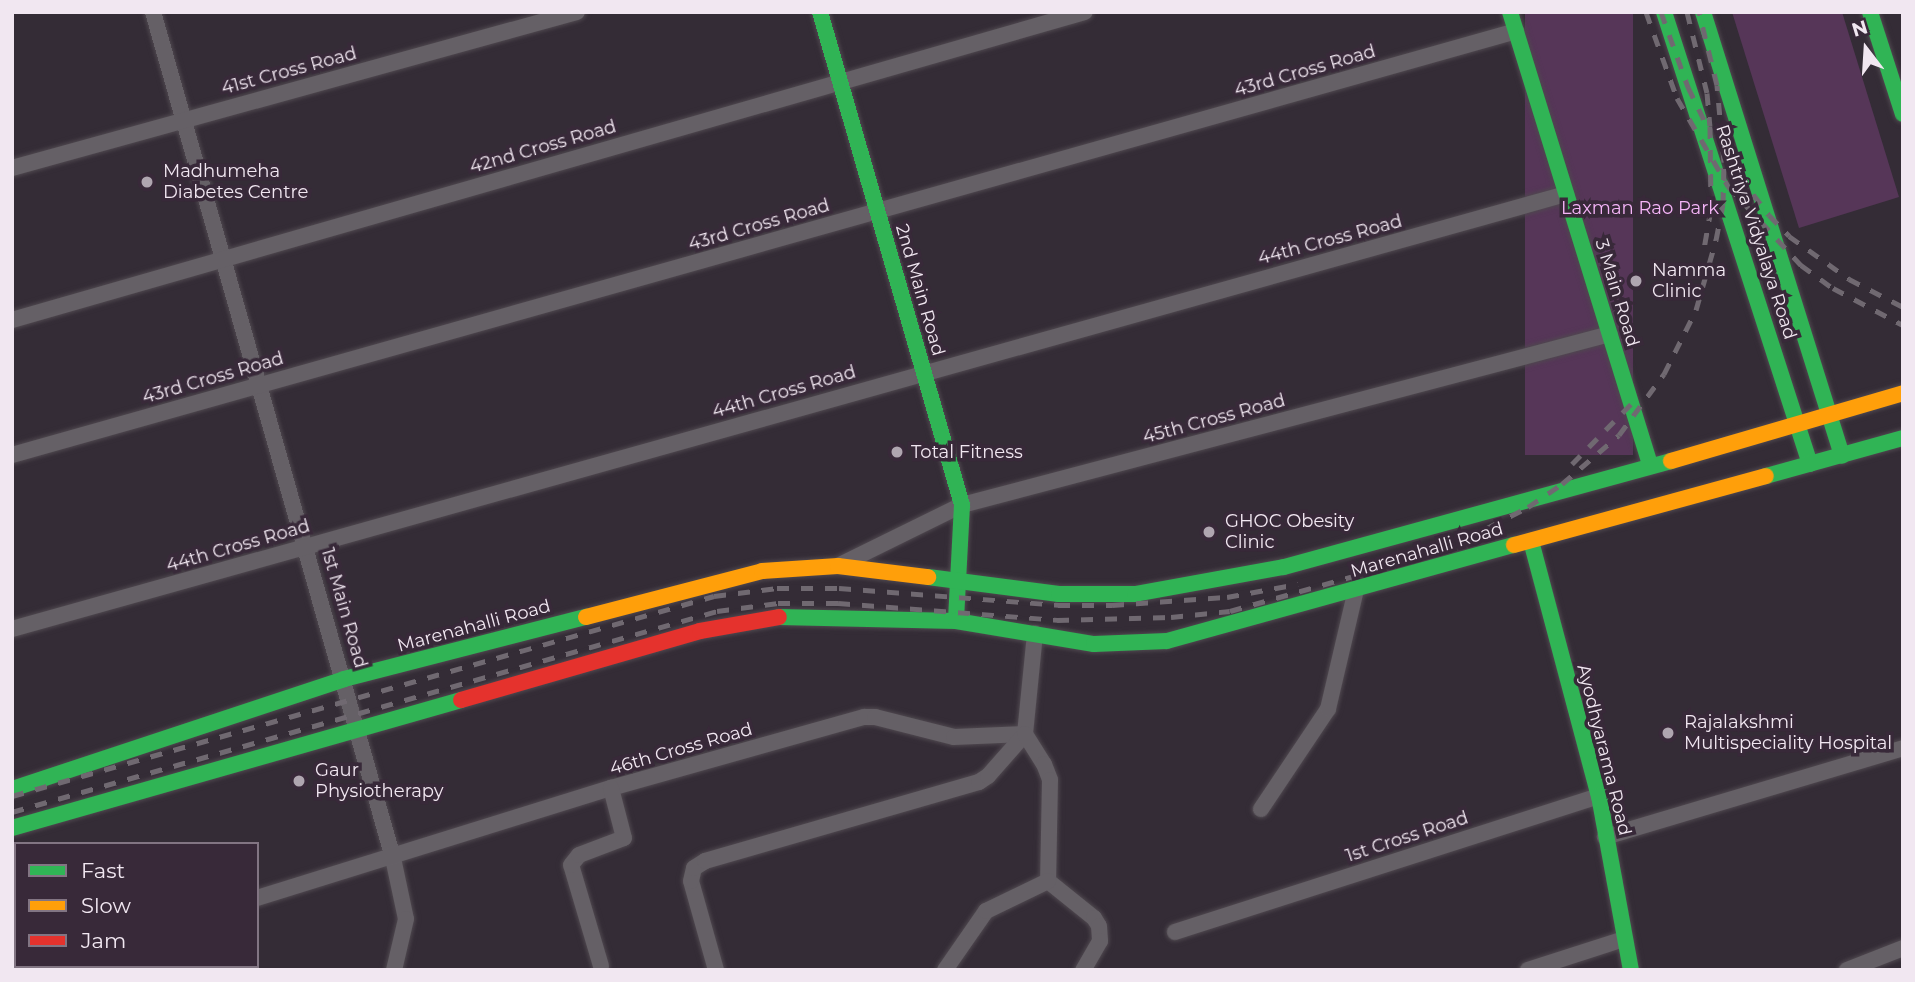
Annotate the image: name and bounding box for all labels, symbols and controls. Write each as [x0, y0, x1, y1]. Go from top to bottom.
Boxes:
north arrow [1831, 14, 1901, 84]
text: N [1849, 15, 1870, 42]
street label: 43rd Cross Road [1232, 40, 1378, 102]
street label: 41st Cross Road [219, 43, 359, 99]
street label: 42nd Cross Road [467, 116, 619, 178]
street label: Rashtriya Vidyalaya Road [1711, 122, 1801, 342]
place label: Madhumeha Diabetes Centre [163, 161, 308, 204]
marker: Madhumeha Diabetes Centre [137, 172, 157, 192]
street label: 43rd Cross Road [686, 194, 832, 256]
park label: Laxman Rao Park [1561, 197, 1719, 219]
street label: 44th Cross Road [1256, 210, 1404, 270]
street label: 2nd Main Road [891, 222, 949, 358]
street label: 3 Main Road [1590, 237, 1644, 349]
place label: Namma Clinic [1652, 260, 1726, 302]
marker: Namma Clinic [1626, 271, 1646, 291]
street label: 43rd Cross Road [140, 347, 286, 409]
street label: 44th Cross Road [710, 361, 858, 423]
street label: 45th Cross Road [1140, 390, 1288, 448]
place label: Total Fitness [911, 441, 1023, 463]
marker: Total Fitness [889, 444, 905, 460]
place label: GHOC Obesity Clinic [1225, 511, 1354, 554]
street label: 44th Cross Road [164, 515, 312, 577]
street label: Marenahalli Road [1348, 518, 1506, 582]
marker: GHOC Obesity Clinic [1199, 522, 1219, 542]
street label: 1st Main Road [317, 545, 371, 671]
street label: Marenahalli Road [395, 595, 553, 657]
street label: Ayodhyarama Road [1572, 662, 1636, 838]
place label: Rajalakshmi Multispeciality Hospital [1684, 712, 1892, 754]
street label: 46th Cross Road [607, 718, 755, 780]
marker: Rajalakshmi Multispeciality Hospital [1658, 723, 1678, 743]
place label: Gaur Physiotherapy [315, 760, 443, 802]
marker: Gaur Physiotherapy [289, 771, 309, 791]
street label: 1st Cross Road [1343, 807, 1471, 867]
legend [14, 842, 259, 968]
text: Fast [81, 858, 125, 883]
text: Slow [81, 893, 131, 918]
text: Jam [81, 928, 126, 953]

